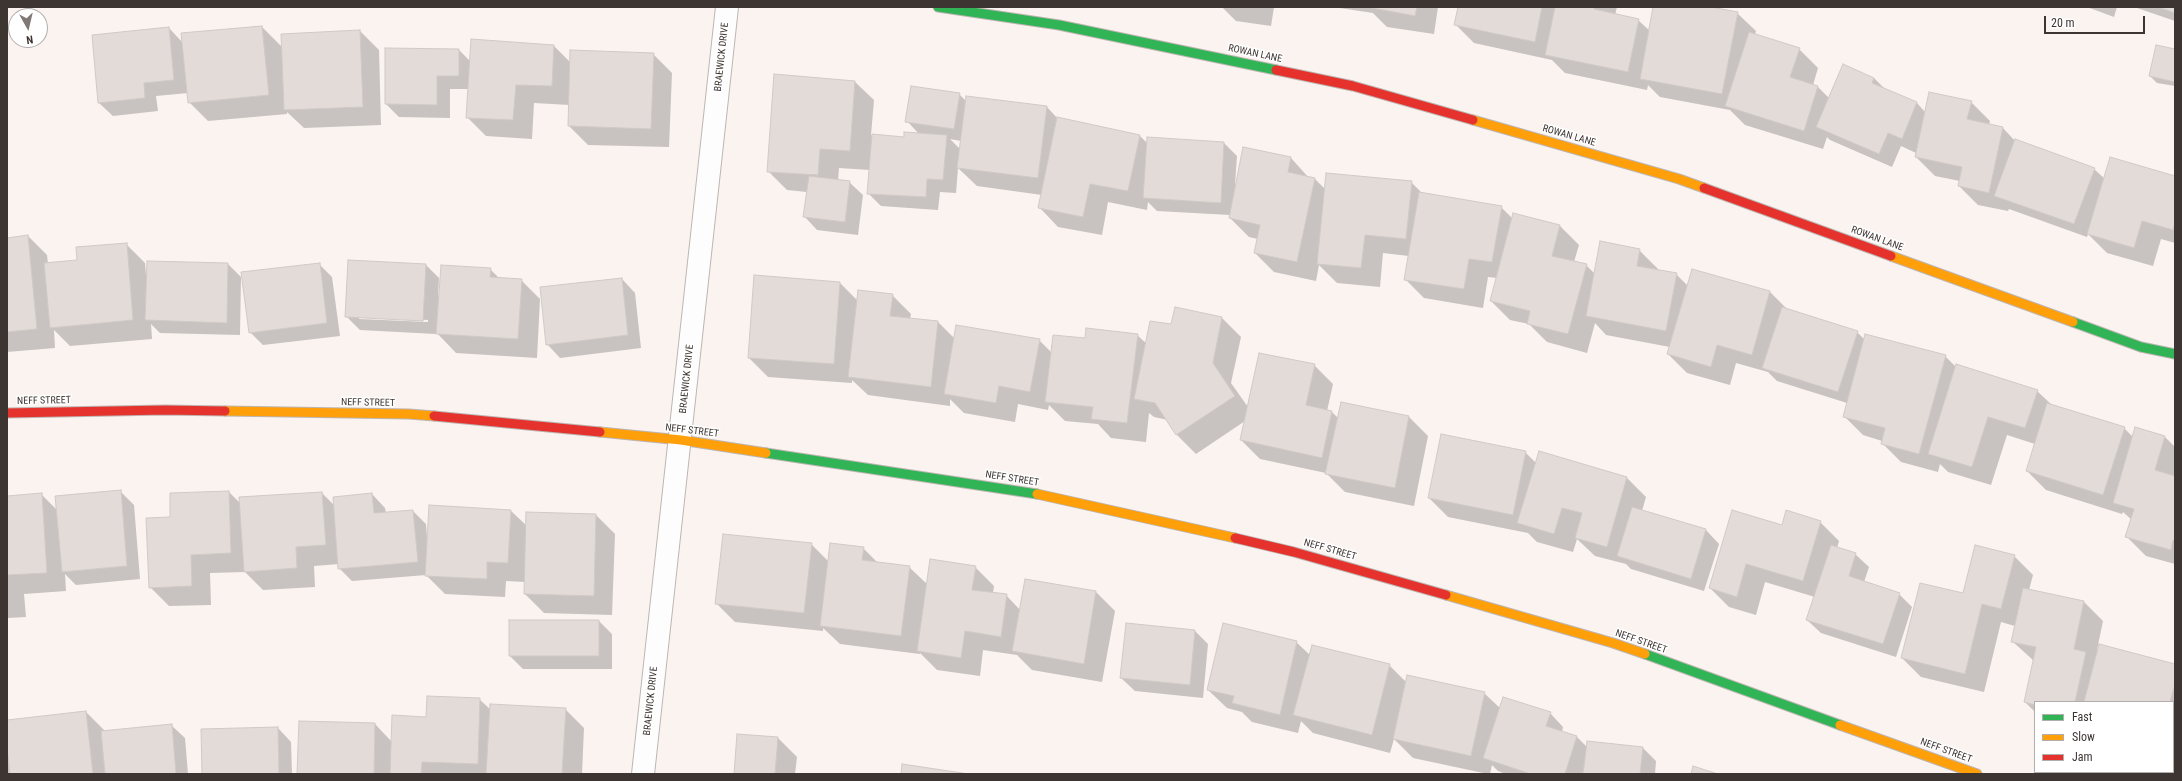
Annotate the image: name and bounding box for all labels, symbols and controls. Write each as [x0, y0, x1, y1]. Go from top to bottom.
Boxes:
north arrow [8, 8, 48, 48]
scale bar [2046, 8, 2147, 34]
text: 20 m [2051, 16, 2075, 30]
street label: BRAEWICK DRIVE [712, 22, 732, 92]
text: N [25, 32, 34, 46]
street label: ROWAN LANE [1227, 42, 1283, 66]
street label: ROWAN LANE [1541, 123, 1597, 149]
street label: ROWAN LANE [1849, 224, 1905, 254]
street label: BRAEWICK DRIVE [677, 344, 697, 414]
street label: NEFF STREET [17, 395, 71, 407]
street label: NEFF STREET [341, 397, 395, 409]
street label: NEFF STREET [664, 422, 720, 440]
street label: NEFF STREET [984, 469, 1040, 489]
street label: NEFF STREET [1302, 537, 1358, 563]
street label: NEFF STREET [1614, 628, 1668, 656]
street label: BRAEWICK DRIVE [641, 666, 661, 736]
legend [2034, 701, 2174, 773]
text: Fast [2072, 710, 2092, 724]
text: Slow [2072, 730, 2095, 744]
street label: NEFF STREET [1919, 736, 1973, 766]
text: Jam [2072, 750, 2093, 764]

